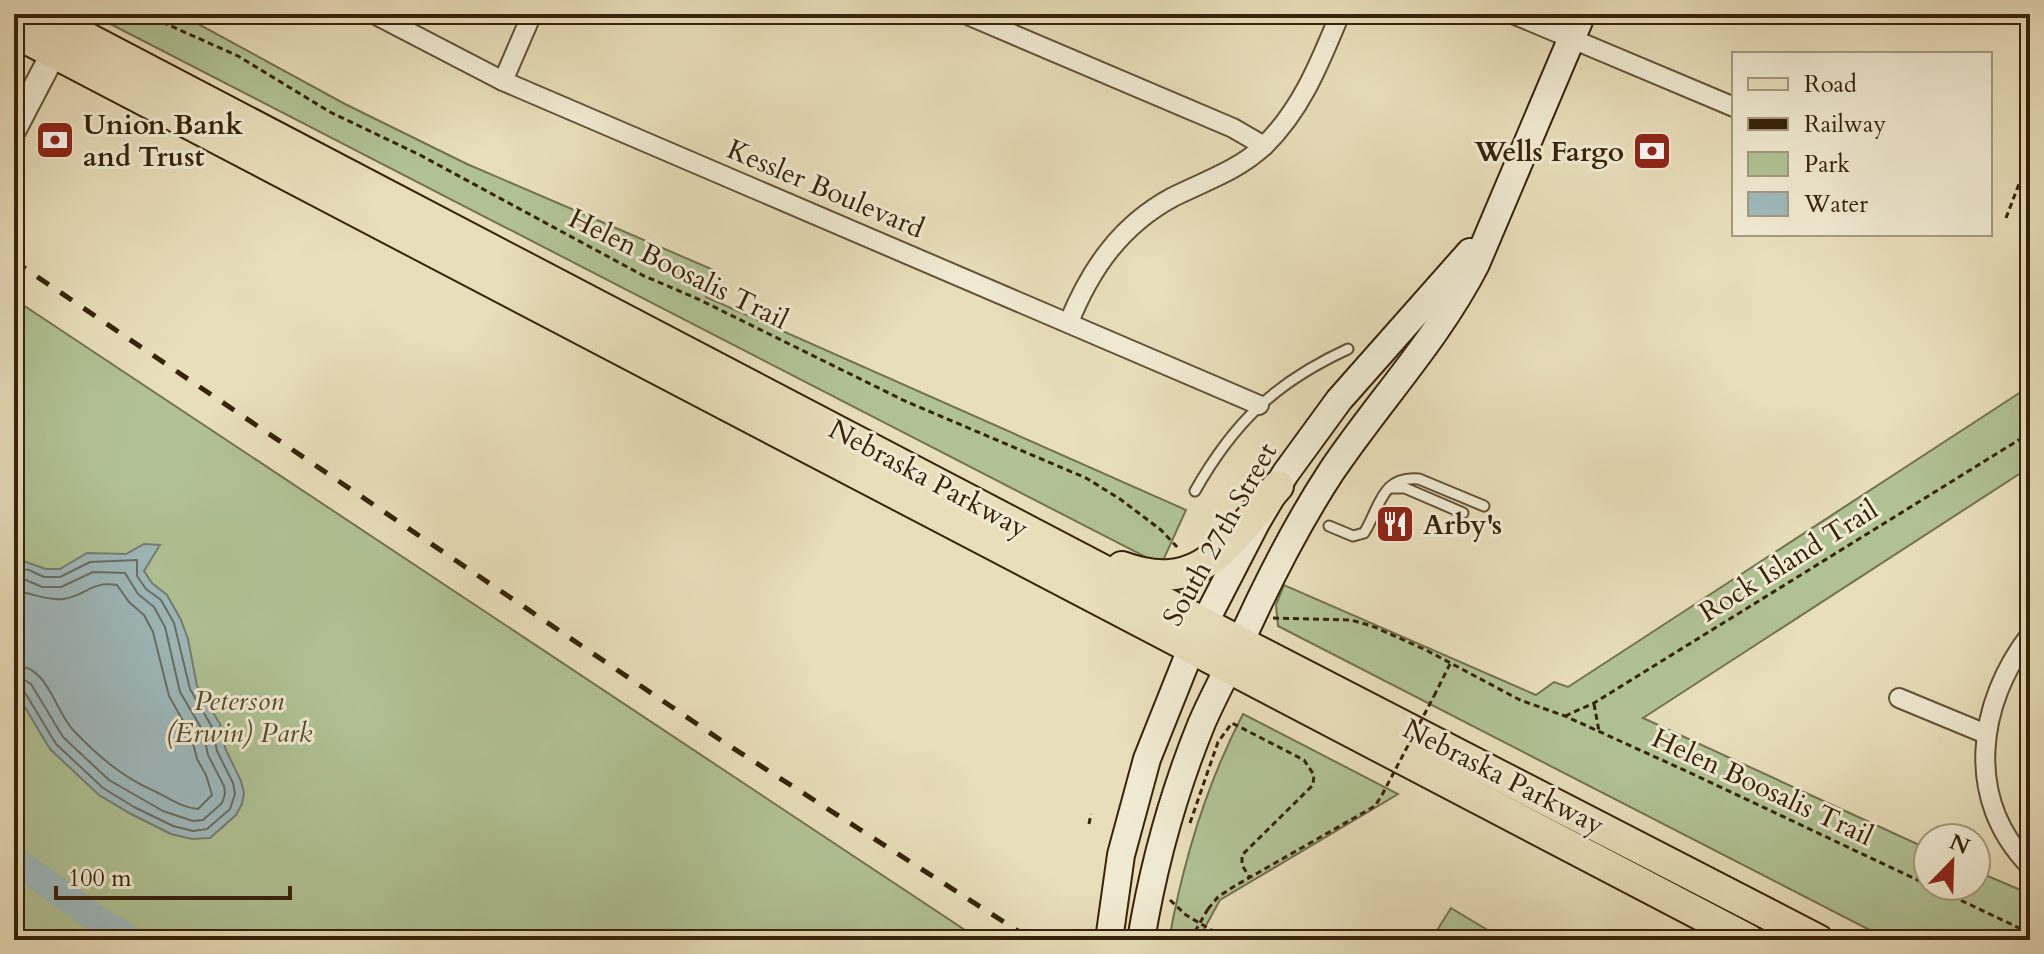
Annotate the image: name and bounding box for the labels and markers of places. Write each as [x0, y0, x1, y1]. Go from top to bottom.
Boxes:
place label: Union Bank and Trust [83, 106, 244, 176]
bank icon: Union Bank and Trust [34, 119, 76, 161]
bank icon: Wells Fargo [1631, 130, 1673, 172]
place label: Wells Fargo [1473, 133, 1624, 171]
restaurant icon: Arby's [1374, 503, 1416, 545]
place label: Arby's [1423, 506, 1502, 544]

